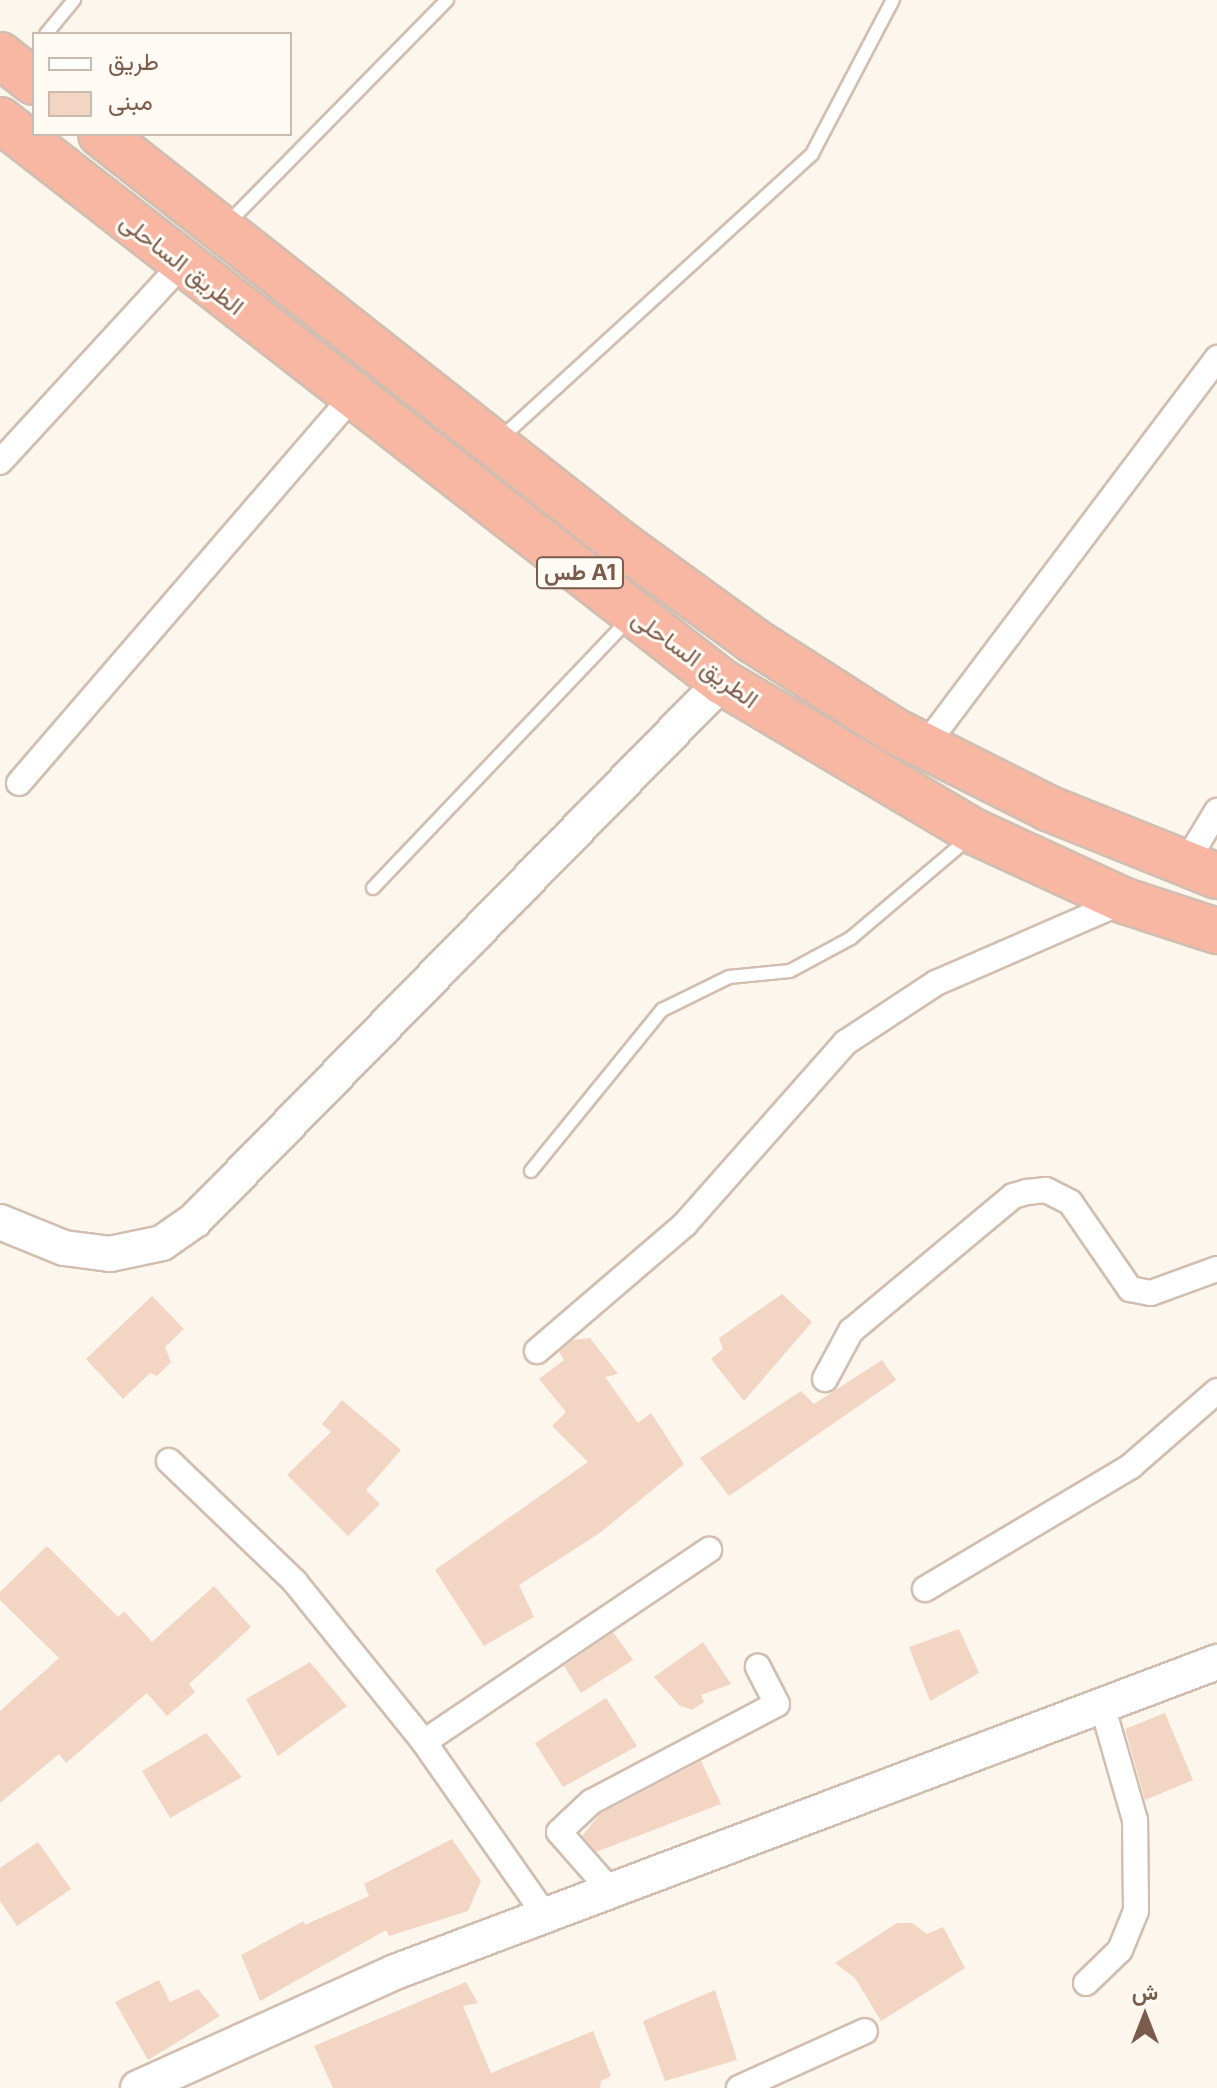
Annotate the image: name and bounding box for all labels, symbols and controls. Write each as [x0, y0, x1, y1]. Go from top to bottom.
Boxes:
legend [32, 32, 292, 136]
text: طريق [108, 47, 159, 76]
text: مبنى [108, 87, 153, 116]
street label: الطريق الساحلى [114, 207, 250, 321]
road number: طس A1 [534, 555, 626, 591]
street label: الطريق الساحلى [626, 604, 764, 714]
north arrow [1105, 1976, 1185, 2056]
text: ش [1132, 1979, 1158, 2005]

